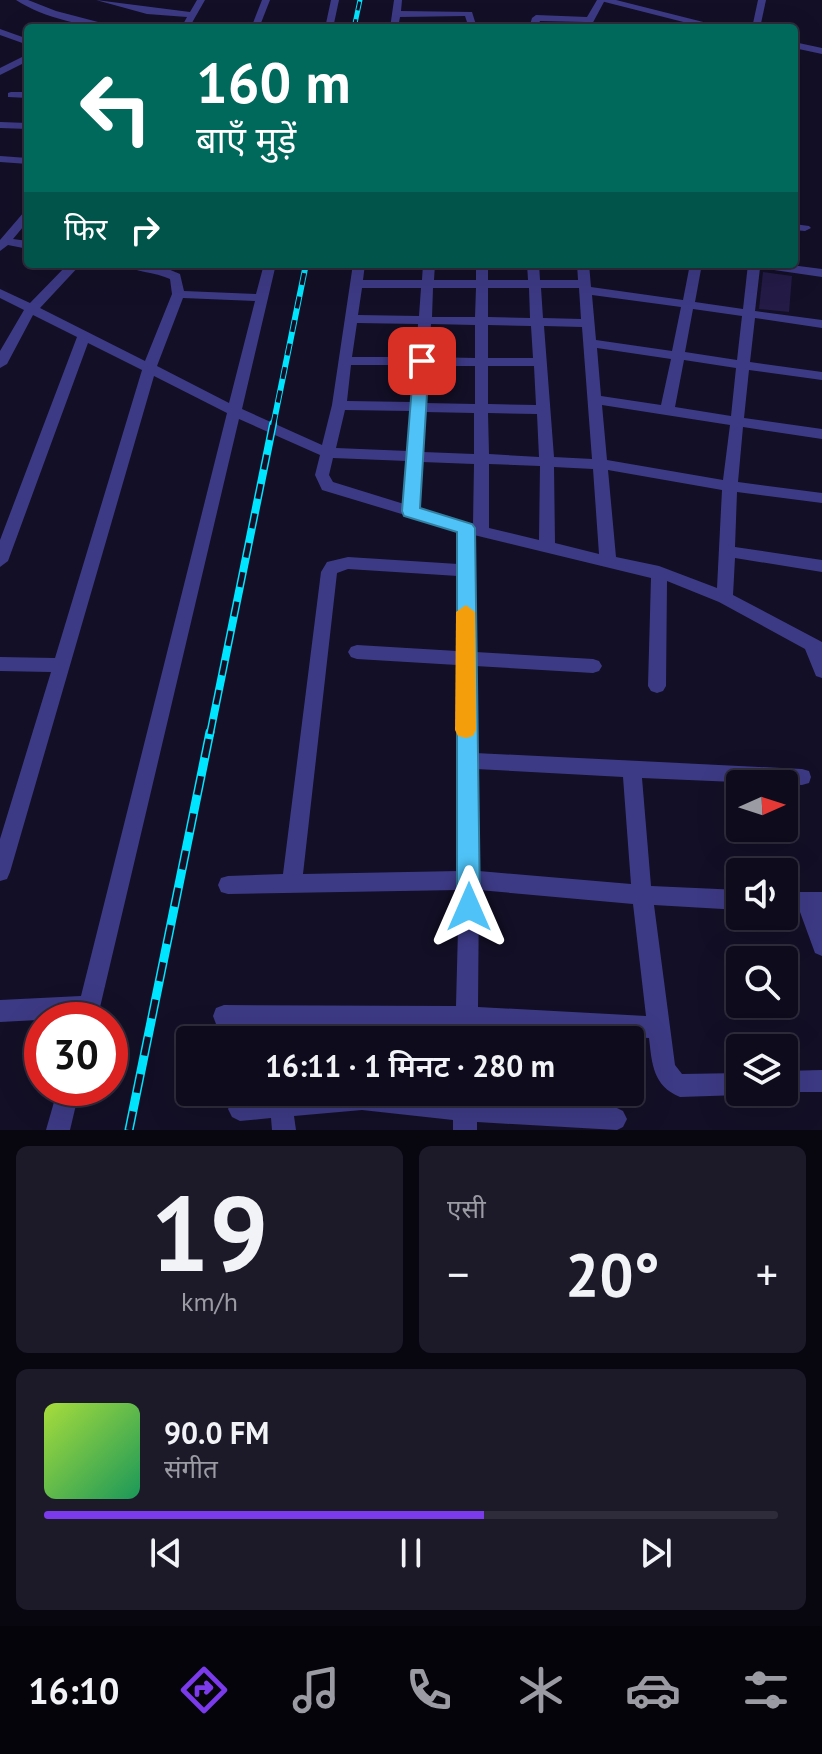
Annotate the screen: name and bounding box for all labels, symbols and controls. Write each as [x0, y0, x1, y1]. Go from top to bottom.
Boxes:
text: 160 m [196, 46, 351, 118]
icon: left [64, 56, 168, 160]
text: बाएँ मुड़ें [196, 116, 296, 163]
icon: right [123, 208, 167, 252]
text: फिर [64, 209, 107, 248]
pin [388, 327, 456, 395]
icon: arrive [400, 339, 444, 383]
north arrow [726, 770, 798, 842]
map controls [726, 770, 798, 1106]
button: sound [726, 858, 798, 930]
position arrow [427, 865, 511, 949]
button: search [726, 946, 798, 1018]
speed limit sign: 30 [24, 1002, 128, 1106]
button: layers [726, 1034, 798, 1106]
text: 16:11 · 1 मिनट · 280 m [265, 1046, 555, 1085]
text: 19 [151, 1165, 268, 1300]
text: एसी [447, 1192, 486, 1225]
text: 20° [565, 1235, 660, 1313]
text: − [447, 1245, 469, 1302]
text: + [756, 1245, 778, 1302]
text: km/h [181, 1285, 238, 1318]
text: 90.0 FM [164, 1413, 269, 1452]
text: संगीत [164, 1452, 218, 1485]
icon: previous [144, 1531, 188, 1575]
icon: pause [389, 1531, 433, 1575]
icon: next [634, 1531, 678, 1575]
icon: directions [176, 1662, 232, 1718]
icon: music [288, 1662, 344, 1718]
icon: phone [401, 1662, 457, 1718]
icon: climate [513, 1662, 569, 1718]
icon: car [625, 1662, 681, 1718]
icon: filters [738, 1662, 794, 1718]
text: 16:10 [28, 1667, 120, 1714]

